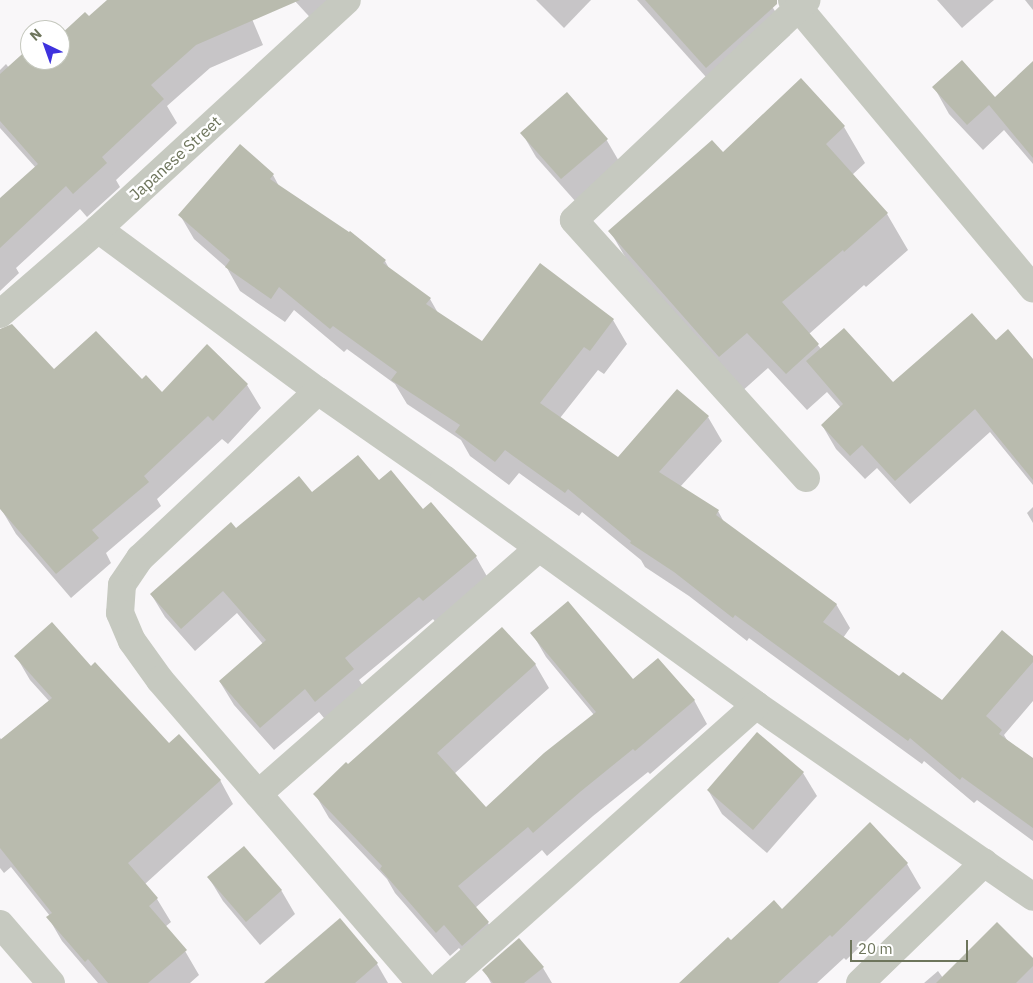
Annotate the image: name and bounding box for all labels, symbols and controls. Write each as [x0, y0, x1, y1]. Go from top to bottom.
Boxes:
north arrow [20, 20, 70, 70]
text: N [26, 25, 45, 45]
street label: Japanese Street [125, 112, 225, 204]
scale bar [853, 930, 970, 962]
text: 20 m [858, 939, 893, 958]

